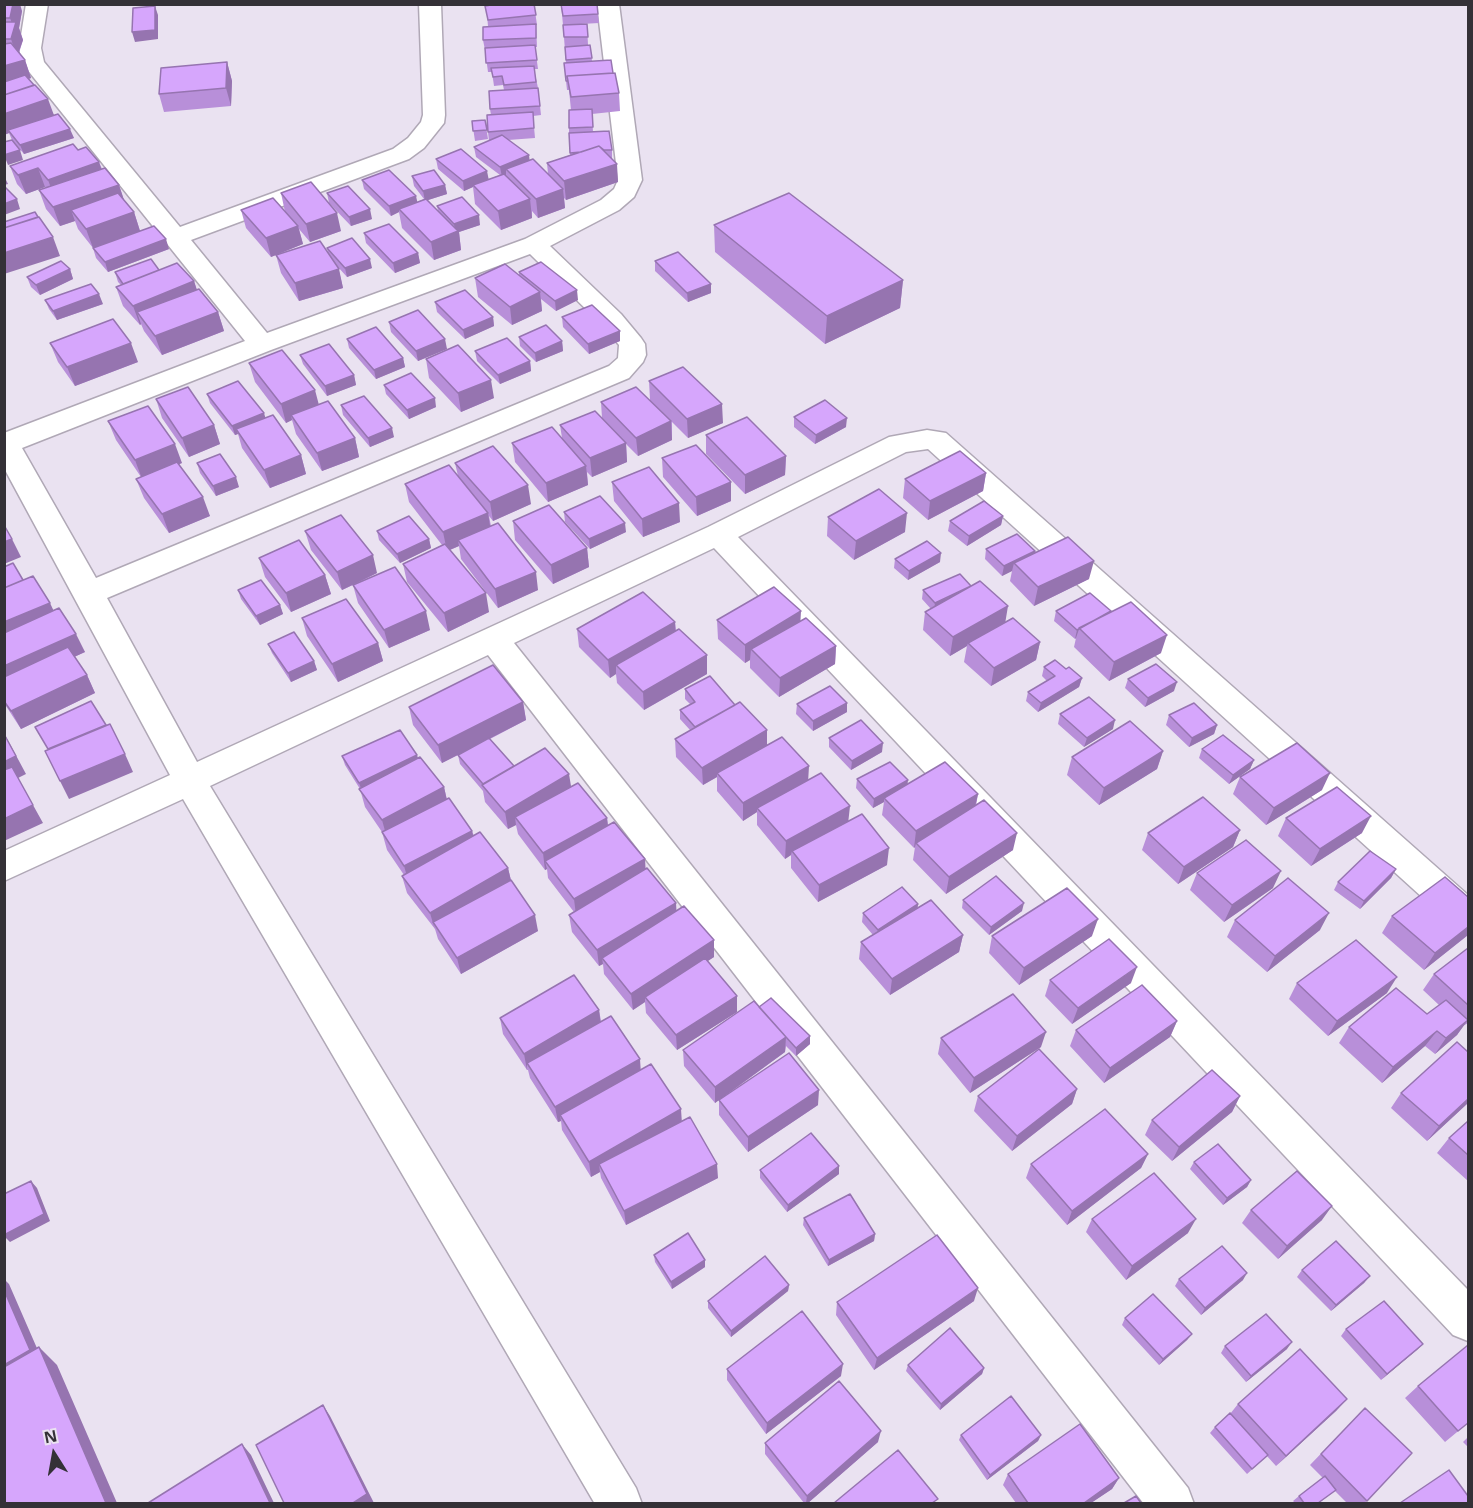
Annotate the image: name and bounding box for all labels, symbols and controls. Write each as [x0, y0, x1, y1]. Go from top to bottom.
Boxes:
north arrow [24, 1424, 84, 1484]
text: N [42, 1424, 59, 1448]

